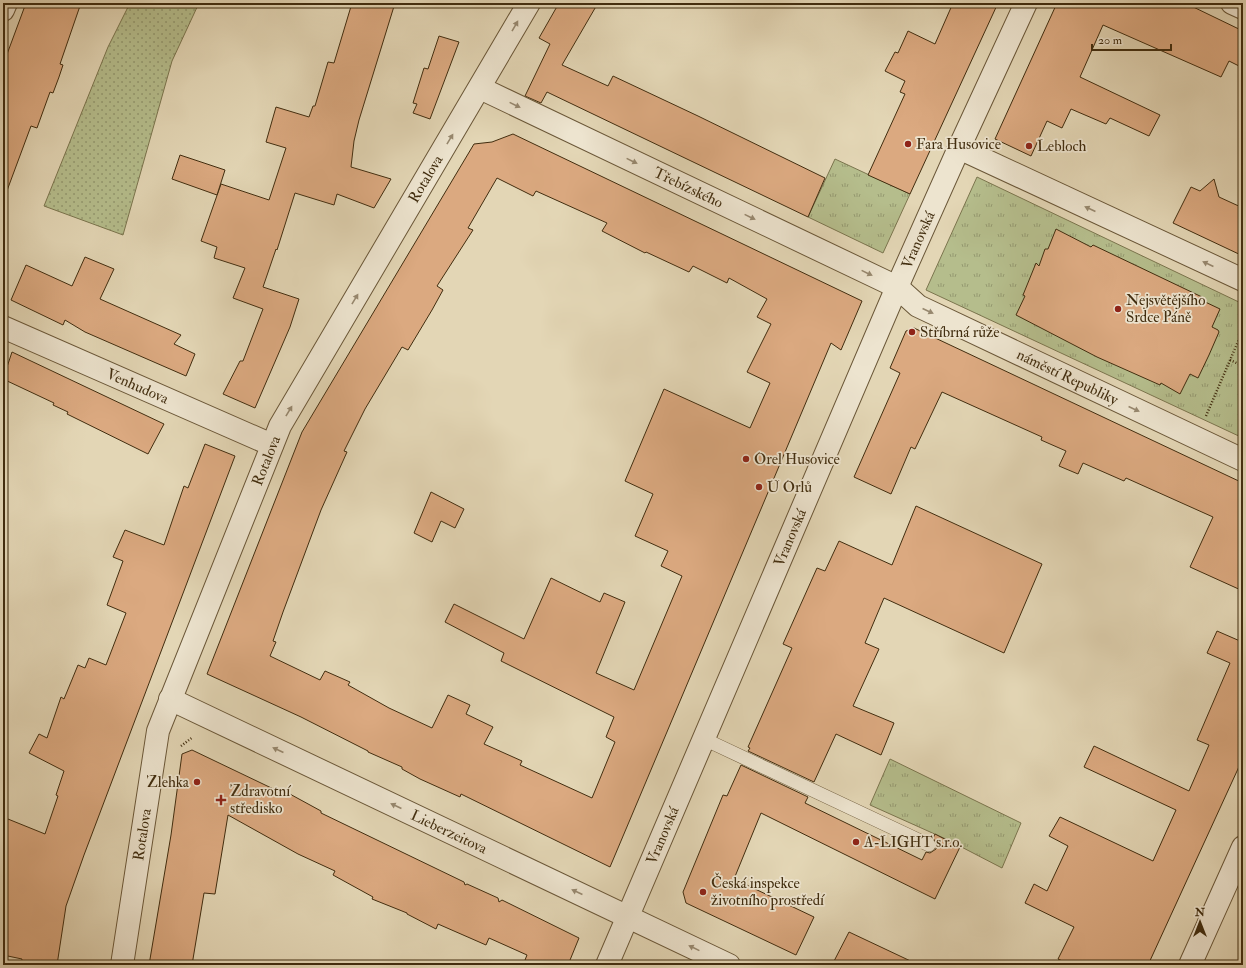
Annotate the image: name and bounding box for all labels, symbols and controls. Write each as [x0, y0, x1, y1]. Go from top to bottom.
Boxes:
one-way arrow [512, 20, 519, 32]
scale bar [1092, 26, 1171, 52]
text: 20 m [1098, 33, 1123, 48]
one-way arrow [509, 102, 521, 108]
one-way arrow [446, 133, 453, 145]
place label: Fara Husovice [916, 135, 1001, 154]
place label: Lebloch [1037, 137, 1086, 156]
marker: Fara Husovice [903, 139, 913, 149]
marker: Lebloch [1024, 141, 1034, 151]
street label: Rotalova [404, 151, 448, 207]
one-way arrow [627, 158, 638, 164]
street label: Třebízského [650, 163, 726, 213]
one-way arrow [1084, 206, 1095, 212]
street label: Vranovská [897, 208, 940, 272]
one-way arrow [744, 214, 755, 220]
one-way arrow [1202, 261, 1213, 267]
one-way arrow [861, 270, 873, 276]
place label: Nejsvětějšího Srdce Páně [1126, 291, 1205, 327]
one-way arrow [352, 293, 359, 305]
marker: Nejsvětějšího Srdce Páně [1113, 304, 1123, 314]
one-way arrow [922, 308, 934, 314]
place label: Stříbrná růže [920, 323, 1000, 342]
marker: Stříbrná růže [907, 327, 917, 337]
street label: náměstí Republiky [1014, 345, 1122, 410]
street label: Venhudova [103, 365, 172, 409]
one-way arrow [286, 405, 293, 417]
one-way arrow [1128, 406, 1140, 412]
street label: Rotalova [248, 432, 285, 489]
place label: Orel Husovice [754, 450, 840, 469]
marker: Orel Husovice [741, 454, 751, 464]
place label: U Orlů [767, 478, 812, 497]
marker: U Orlů [754, 482, 764, 492]
street label: Vranovská [770, 505, 811, 569]
one-way arrow [273, 747, 284, 753]
place label: Zlehka [147, 773, 190, 792]
marker: Zlehka [192, 777, 202, 787]
place label: Zdravotní středisko [230, 782, 291, 818]
marker: Zdravotní středisko [215, 794, 227, 806]
one-way arrow [390, 803, 402, 809]
street label: Vranovská [642, 803, 684, 867]
street label: Rotalova [129, 806, 156, 862]
street label: Lieberzeitova [408, 806, 491, 859]
place label: A-LIGHT s.r.o. [863, 833, 962, 852]
marker: A-LIGHT s.r.o. [851, 837, 861, 847]
place label: Česká inspekce životního prostředí [711, 872, 825, 911]
marker: Česká inspekce životního prostředí [698, 887, 708, 897]
one-way arrow [571, 889, 582, 895]
north arrow [1180, 902, 1220, 942]
text: N [1194, 906, 1206, 919]
one-way arrow [688, 945, 700, 951]

